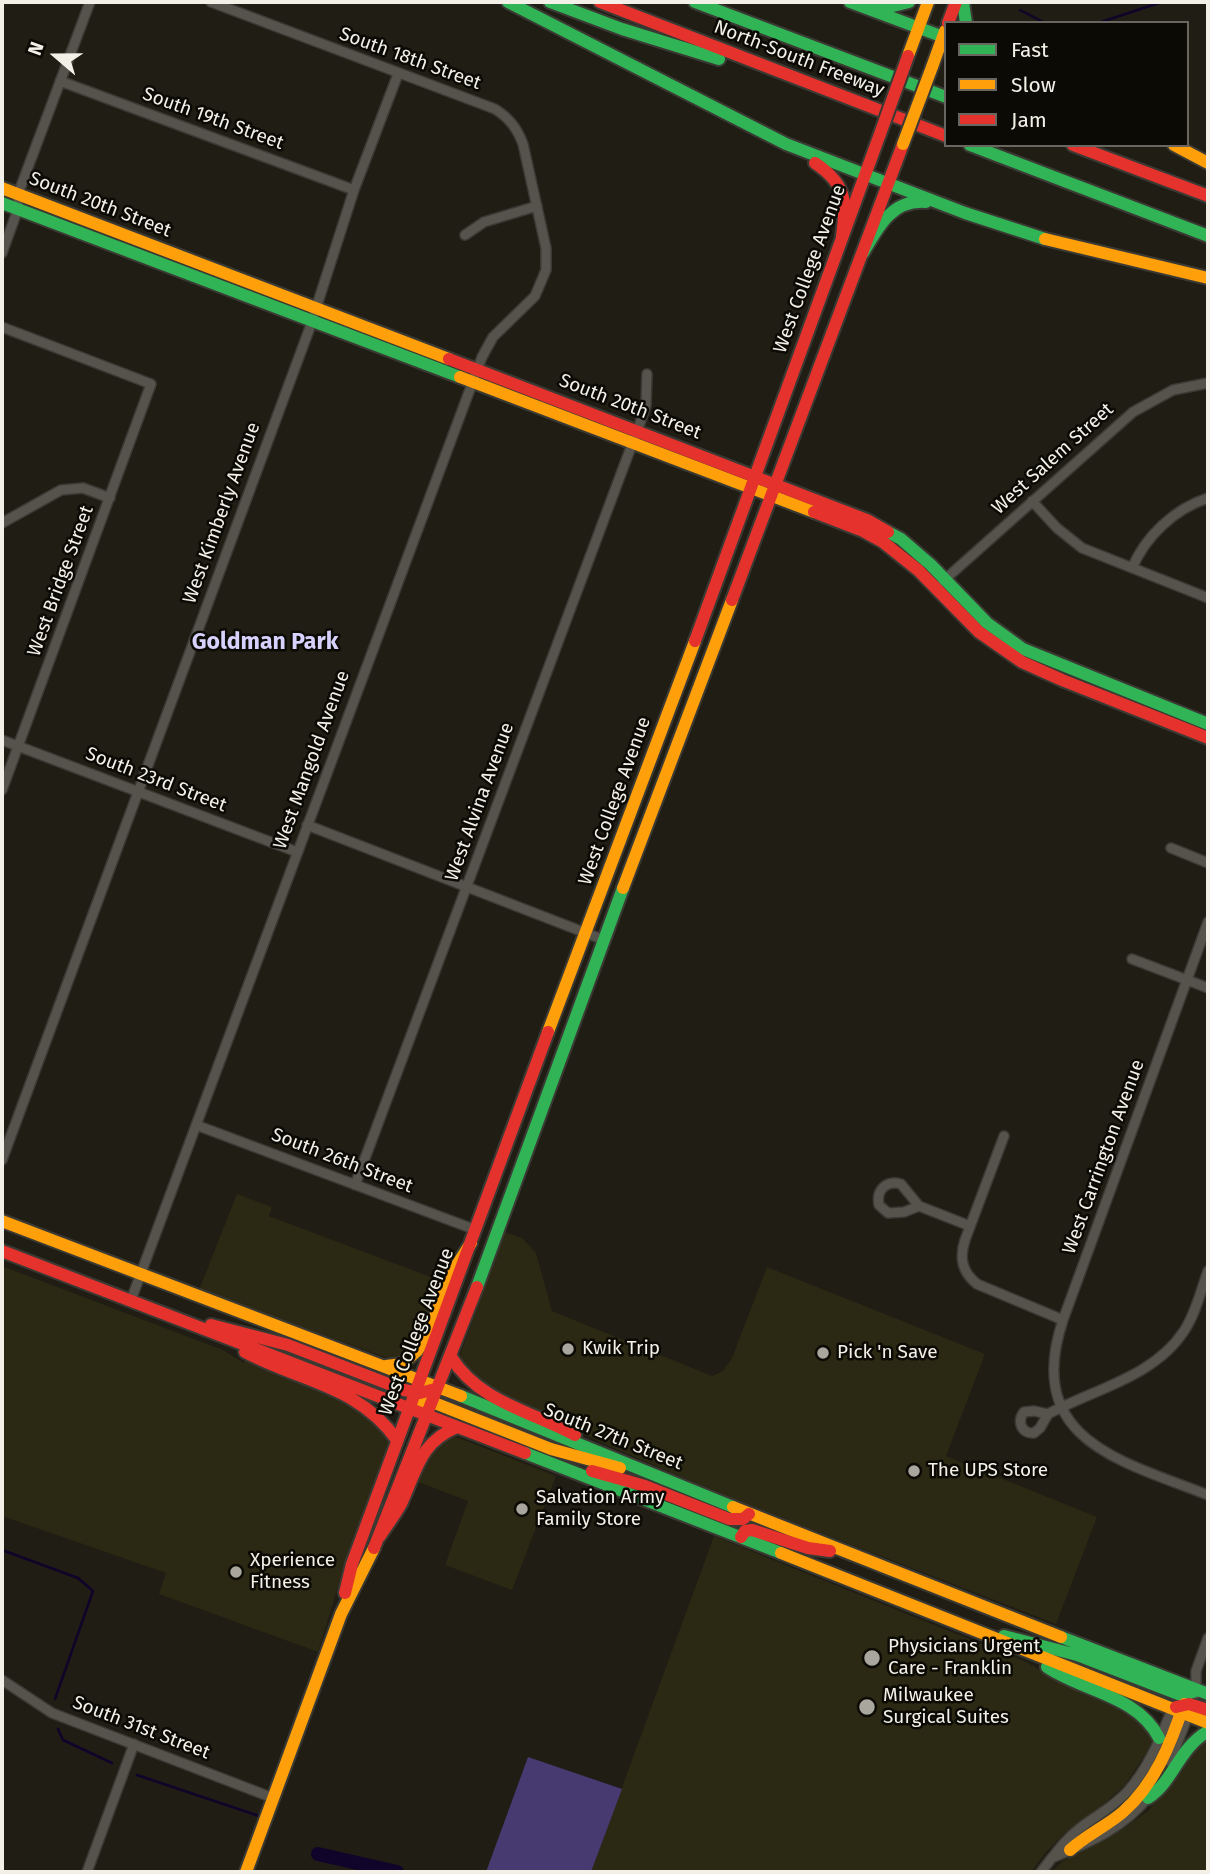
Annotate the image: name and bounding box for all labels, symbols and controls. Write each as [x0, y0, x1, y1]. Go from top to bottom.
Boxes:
street label: North-South Freeway [711, 16, 887, 102]
north arrow [21, 21, 91, 91]
legend [944, 21, 1189, 147]
street label: South 18th Street [336, 23, 484, 95]
text: Fast [1011, 37, 1049, 63]
text: N [23, 39, 49, 59]
text: Slow [1011, 72, 1056, 98]
street label: South 19th Street [139, 83, 287, 155]
text: Jam [1011, 107, 1047, 133]
street label: South 20th Street [26, 167, 174, 243]
street label: West College Avenue [769, 182, 851, 356]
street label: South 20th Street [556, 369, 704, 445]
street label: West Salem Street [987, 398, 1119, 520]
street label: West Kimberly Avenue [179, 419, 265, 607]
street label: West Bridge Street [23, 503, 99, 659]
district label: Goldman Park [192, 629, 338, 657]
street label: West Mangold Avenue [269, 668, 355, 852]
street label: West College Avenue [574, 714, 656, 888]
street label: West Alvina Avenue [441, 720, 519, 884]
street label: South 23rd Street [82, 743, 230, 817]
street label: West Carrington Avenue [1058, 1057, 1150, 1257]
street label: South 26th Street [268, 1124, 416, 1198]
street label: West College Avenue [375, 1245, 459, 1419]
place label: Kwik Trip [582, 1338, 660, 1360]
marker: Kwik Trip [560, 1341, 576, 1357]
place label: Pick 'n Save [837, 1342, 938, 1364]
marker: Pick 'n Save [815, 1345, 831, 1361]
street label: South 27th Street [540, 1399, 686, 1475]
place label: The UPS Store [928, 1460, 1048, 1482]
marker: The UPS Store [906, 1463, 922, 1479]
place label: Salvation Army Family Store [536, 1487, 664, 1531]
marker: Salvation Army Family Store [514, 1501, 530, 1517]
place label: Xperience Fitness [250, 1550, 335, 1594]
marker: Xperience Fitness [228, 1564, 244, 1580]
place label: Physicians Urgent Care - Franklin [888, 1636, 1040, 1680]
marker: Physicians Urgent Care - Franklin [862, 1648, 882, 1668]
place label: Milwaukee Surgical Suites [883, 1685, 1009, 1729]
street label: South 31st Street [69, 1691, 213, 1765]
marker: Milwaukee Surgical Suites [857, 1697, 877, 1717]

